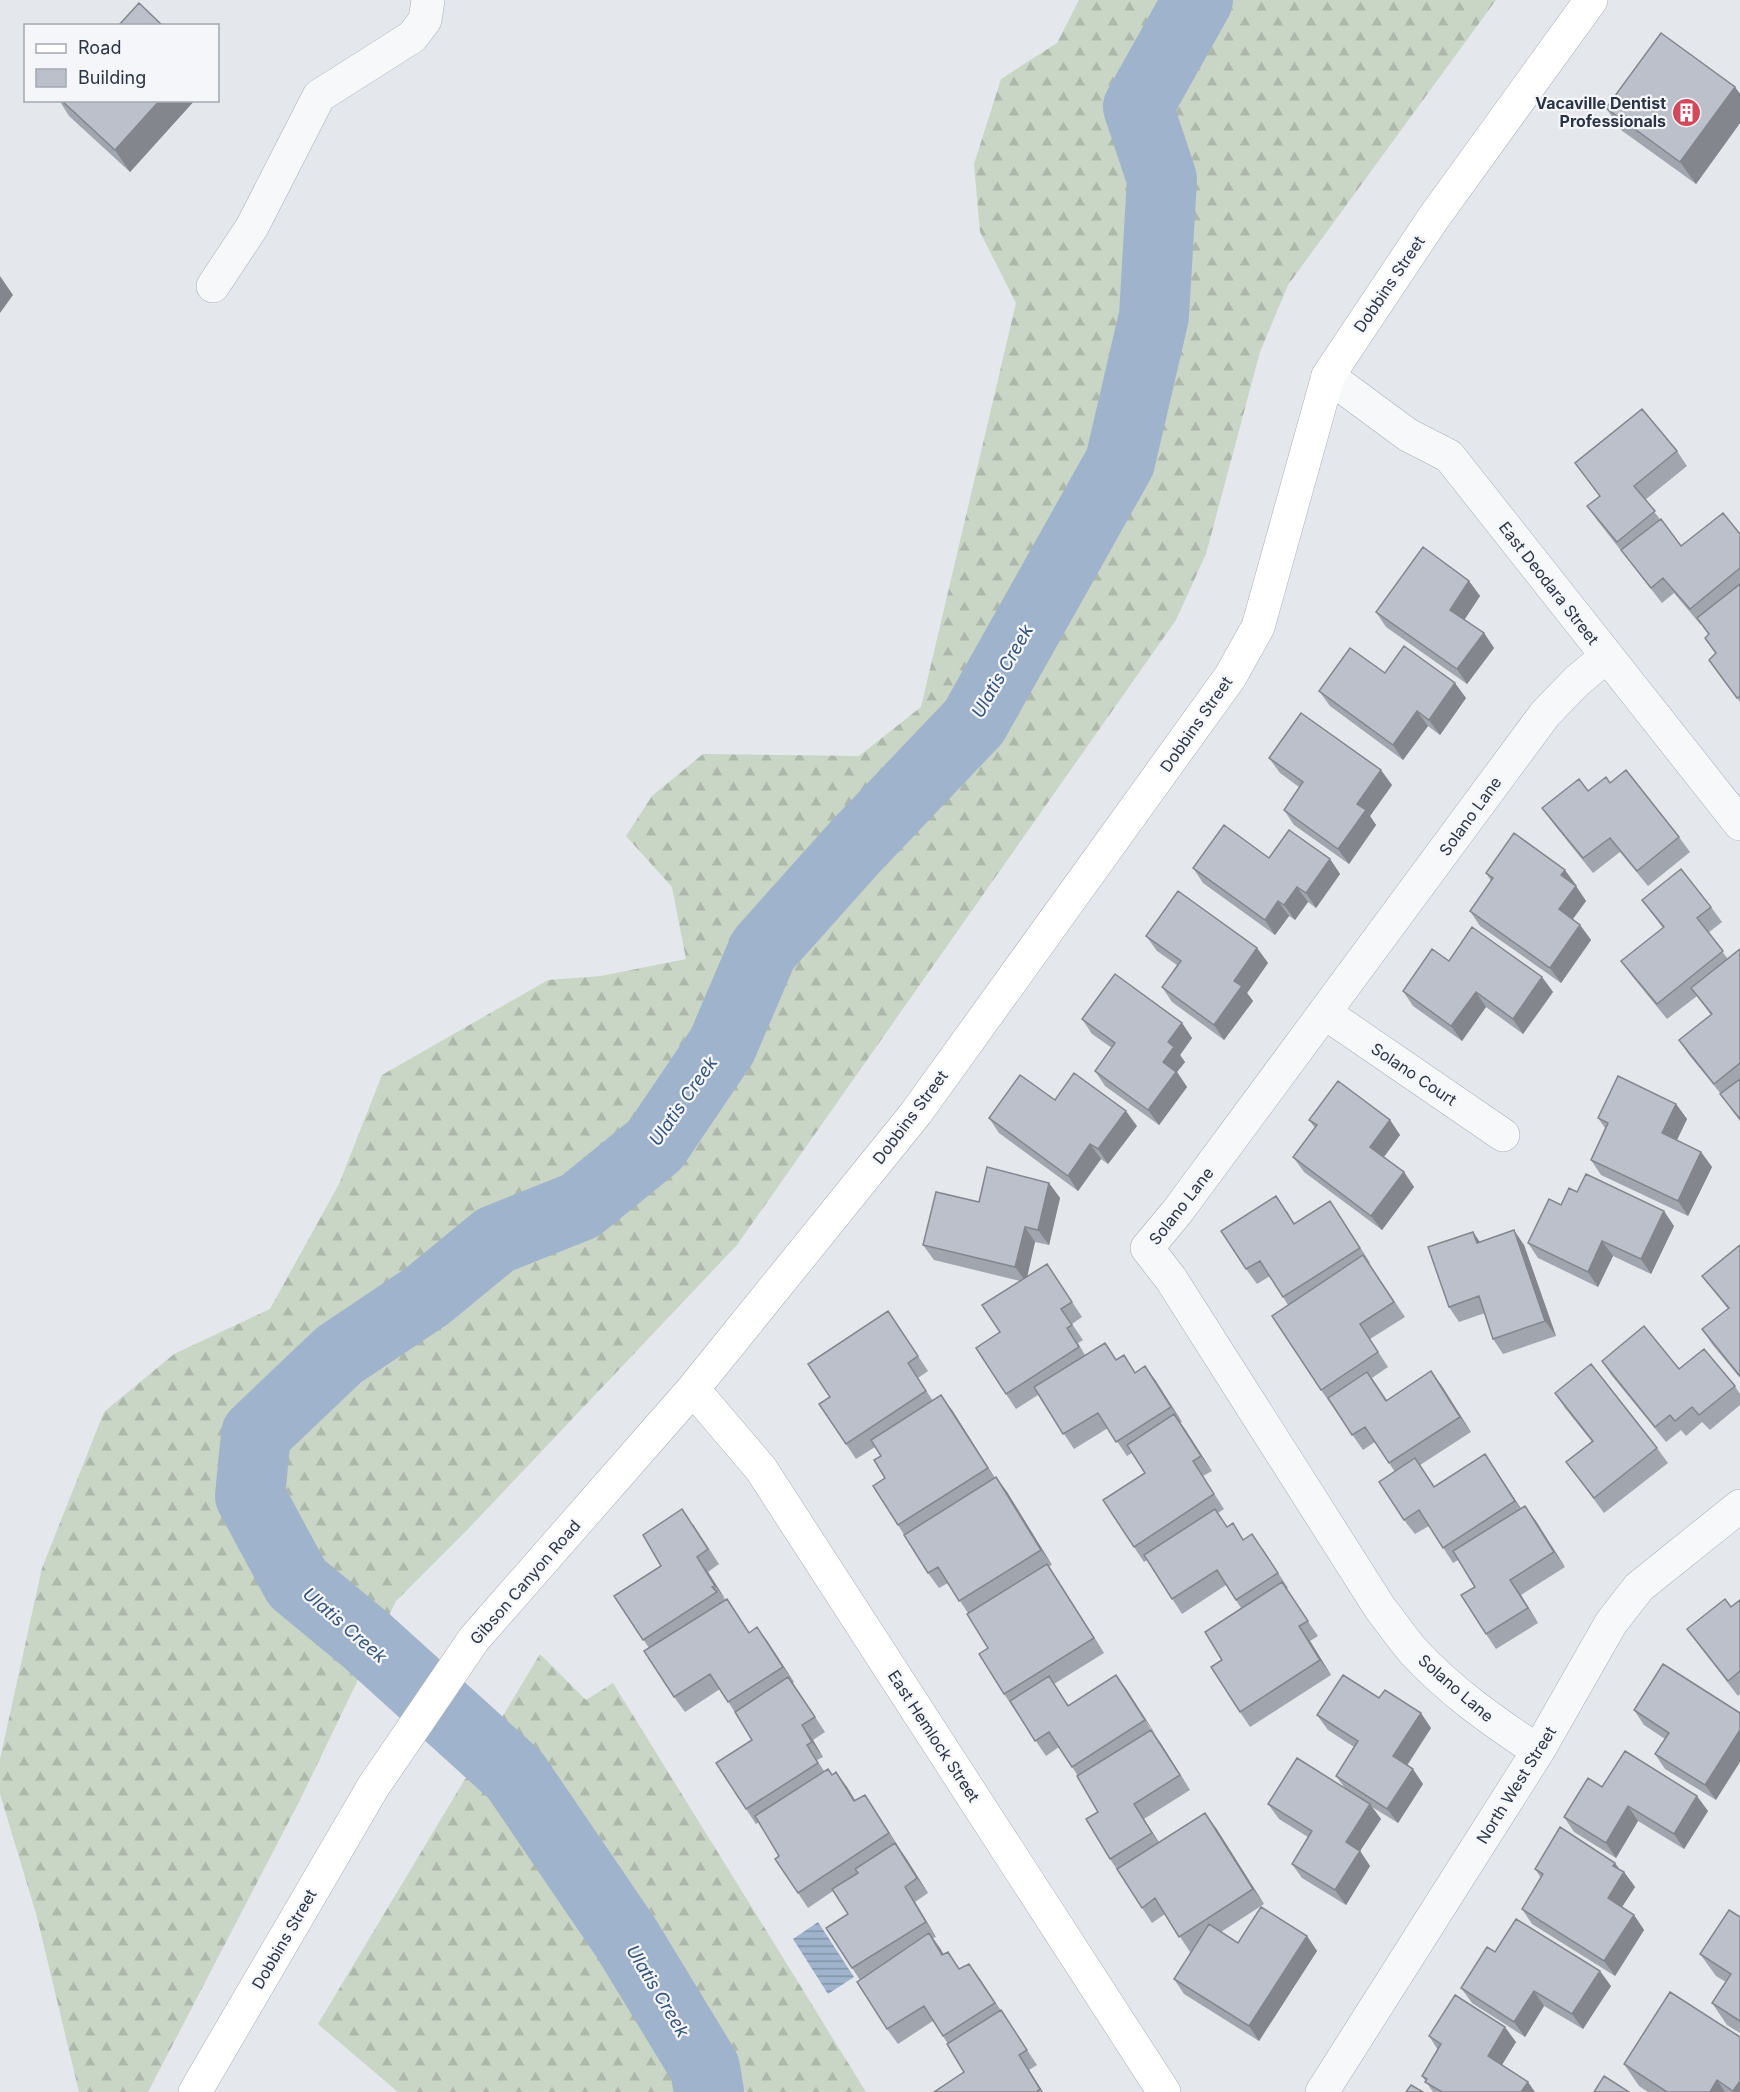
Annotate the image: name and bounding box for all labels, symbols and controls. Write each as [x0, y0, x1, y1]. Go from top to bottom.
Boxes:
legend [24, 24, 219, 102]
text: Road [78, 37, 121, 58]
text: Building [78, 67, 146, 88]
place label: Vacaville Dentist Professionals [1535, 93, 1666, 131]
building icon: Vacaville Dentist Professionals [1671, 96, 1703, 128]
street label: Dobbins Street [1349, 232, 1429, 336]
street label: East Deodara Street [1495, 517, 1603, 649]
water label: Ulatis Creek [967, 620, 1038, 721]
street label: Dobbins Street [1156, 672, 1236, 776]
street label: Solano Lane [1435, 772, 1505, 860]
street label: Solano Court [1368, 1038, 1460, 1110]
water label: Ulatis Creek [645, 1052, 722, 1150]
street label: Dobbins Street [868, 1066, 952, 1168]
street label: Solano Lane [1144, 1163, 1218, 1249]
street label: Gibson Canyon Road [466, 1516, 584, 1648]
water label: Ulatis Creek [299, 1583, 392, 1668]
street label: Solano Lane [1414, 1650, 1498, 1726]
street label: East Hemlock Street [884, 1666, 984, 1806]
street label: North West Street [1472, 1723, 1560, 1847]
street label: Dobbins Street [247, 1885, 321, 1993]
water label: Ulatis Creek [622, 1941, 694, 2042]

